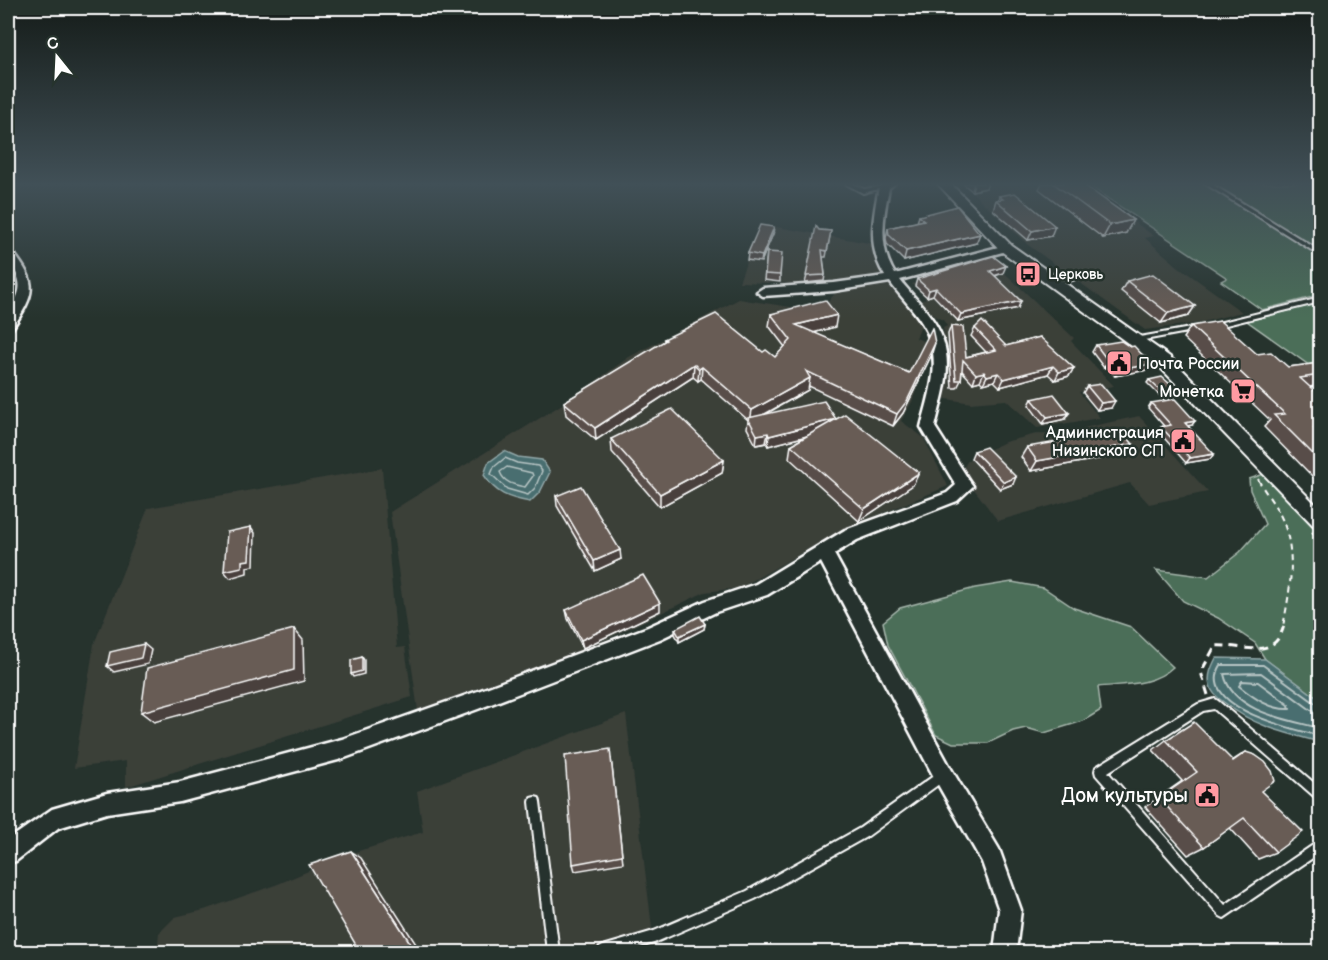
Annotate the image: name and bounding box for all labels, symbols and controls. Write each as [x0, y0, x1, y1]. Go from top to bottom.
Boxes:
north arrow [27, 27, 87, 87]
text: С [45, 33, 61, 55]
bus stop icon: Церковь [1013, 259, 1043, 289]
place label: Церковь [1048, 266, 1103, 283]
public building icon: Почта России [1104, 348, 1134, 378]
place label: Почта России [1138, 355, 1240, 374]
supermarket icon: Монетка [1228, 376, 1258, 406]
place label: Монетка [1159, 383, 1225, 402]
place label: Администрация Низинского СП [1045, 424, 1164, 461]
public building icon: Администрация Низинского СП [1168, 426, 1198, 456]
public building icon: Дом культуры [1192, 780, 1222, 810]
place label: Дом культуры [1061, 784, 1188, 808]

